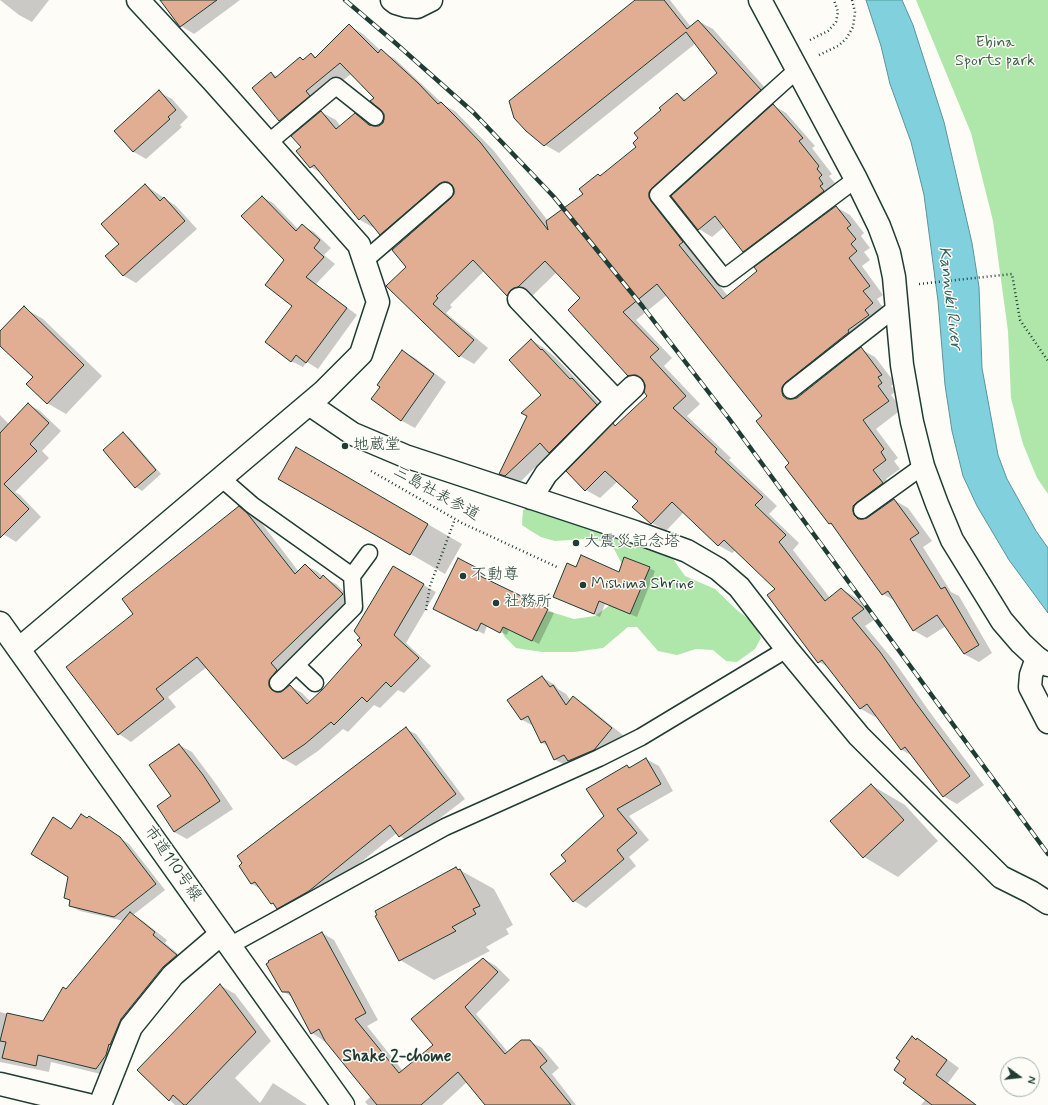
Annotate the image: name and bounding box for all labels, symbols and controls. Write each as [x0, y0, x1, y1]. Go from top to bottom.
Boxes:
park label: Ebina Sports park [955, 34, 1035, 72]
water label: Kannuki River [933, 245, 965, 351]
place label: 地蔵堂 [353, 436, 401, 456]
marker: 地蔵堂 [340, 441, 350, 451]
street label: 三島社表参道 [389, 462, 483, 526]
place label: 大震災記念塔 [584, 533, 680, 553]
marker: 大震災記念塔 [571, 538, 581, 548]
place label: 不動尊 [471, 566, 519, 586]
marker: 不動尊 [458, 571, 468, 581]
place label: Mishima Shrine [591, 575, 694, 595]
marker: Mishima Shrine [578, 580, 588, 590]
place label: 社務所 [504, 593, 552, 613]
marker: 社務所 [491, 598, 501, 608]
street label: 市道110号線 [139, 823, 205, 905]
district label: Shake 2-chome [343, 1047, 451, 1067]
north arrow [1000, 1057, 1040, 1097]
text: N [1023, 1074, 1038, 1085]

